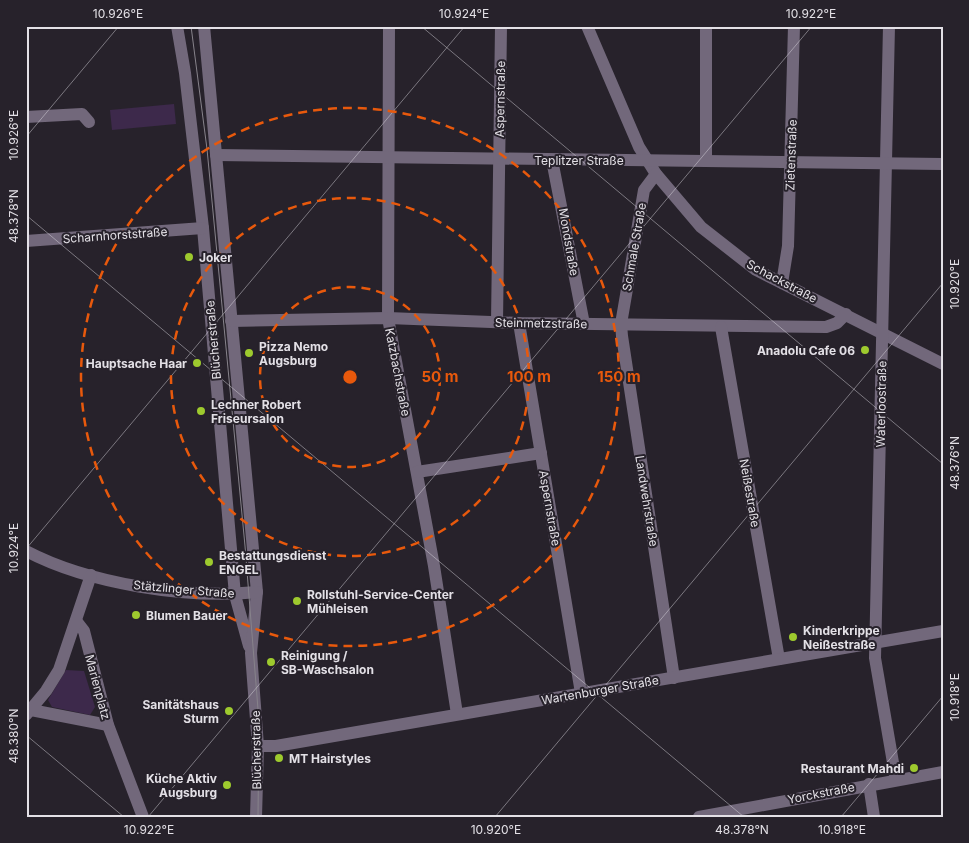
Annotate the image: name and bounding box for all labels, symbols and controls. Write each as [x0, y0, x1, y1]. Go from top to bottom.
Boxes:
text: 10.926°E [93, 6, 143, 21]
text: 10.924°E [439, 6, 489, 21]
text: 10.922°E [786, 6, 836, 21]
street label: Aspernstraße [492, 61, 508, 137]
text: 10.926°E [6, 110, 21, 160]
street label: Zietenstraße [782, 119, 800, 191]
street label: Teplitzer Straße [534, 153, 624, 168]
text: 48.378°N [6, 189, 21, 243]
street label: Schmale Straße [619, 202, 649, 292]
street label: Mondstraße [556, 207, 582, 277]
street label: Scharnhorststraße [62, 224, 168, 246]
place label: Joker [199, 250, 232, 265]
marker: Joker [183, 251, 195, 263]
street label: Schackstraße [744, 256, 820, 306]
text: 10.920°E [947, 259, 962, 309]
street label: Blücherstraße [202, 300, 224, 380]
street label: Steinmetzstraße [495, 315, 587, 331]
street label: Katzbachstraße [382, 327, 414, 417]
place label: Pizza Nemo Augsburg [259, 339, 328, 368]
place label: Anadolu Cafe 06 [757, 343, 855, 358]
marker: Anadolu Cafe 06 [859, 344, 871, 356]
marker: Pizza Nemo Augsburg [243, 347, 255, 359]
place label: Hauptsache Haar [86, 356, 187, 371]
marker: Hauptsache Haar [191, 357, 203, 369]
street label: Waterloostraße [873, 361, 889, 447]
text: 50 m [422, 367, 458, 386]
text: 100 m [507, 367, 551, 386]
text: 150 m [597, 367, 641, 386]
centre of rings [341, 368, 359, 386]
place label: Lechner Robert Friseursalon [211, 397, 302, 426]
marker: Lechner Robert Friseursalon [195, 405, 207, 417]
text: 48.376°N [947, 436, 962, 490]
street label: Landwehrstraße [632, 454, 662, 548]
street label: Neißestraße [737, 458, 763, 528]
street label: Aspernstraße [536, 469, 564, 547]
text: 10.924°E [6, 523, 21, 573]
place label: Bestattungsdienst ENGEL [219, 548, 327, 577]
marker: Bestattungsdienst ENGEL [203, 556, 215, 568]
street label: Stätzlinger Straße [133, 577, 235, 601]
place label: Rollstuhl-Service-Center Mühleisen [307, 587, 454, 616]
marker: Rollstuhl-Service-Center Mühleisen [291, 595, 303, 607]
place label: Blumen Bauer [146, 608, 228, 623]
marker: Blumen Bauer [130, 609, 142, 621]
place label: Kinderkrippe Neißestraße [803, 623, 880, 652]
marker: Kinderkrippe Neißestraße [787, 631, 799, 643]
place label: Reinigung / SB-Waschsalon [281, 648, 374, 677]
street label: Marienplatz [82, 653, 114, 721]
marker: Reinigung / SB-Waschsalon [265, 656, 277, 668]
street label: Wartenburger Straße [540, 672, 660, 708]
text: 10.918°E [947, 673, 962, 721]
place label: Sanitätshaus Sturm [142, 697, 219, 726]
marker: Sanitätshaus Sturm [223, 705, 235, 717]
text: 48.380°N [6, 709, 21, 763]
street label: Blücherstraße [248, 710, 264, 790]
place label: MT Hairstyles [289, 751, 371, 766]
marker: MT Hairstyles [273, 752, 285, 764]
place label: Restaurant Mahdi [801, 761, 904, 776]
marker: Restaurant Mahdi [908, 762, 920, 774]
place label: Küche Aktiv Augsburg [146, 771, 217, 800]
marker: Küche Aktiv Augsburg [221, 779, 233, 791]
street label: Yorckstraße [786, 779, 856, 807]
text: 10.922°E [124, 822, 174, 837]
text: 10.920°E [471, 822, 521, 837]
text: 48.378°N [715, 822, 769, 837]
text: 10.918°E [818, 822, 866, 837]

